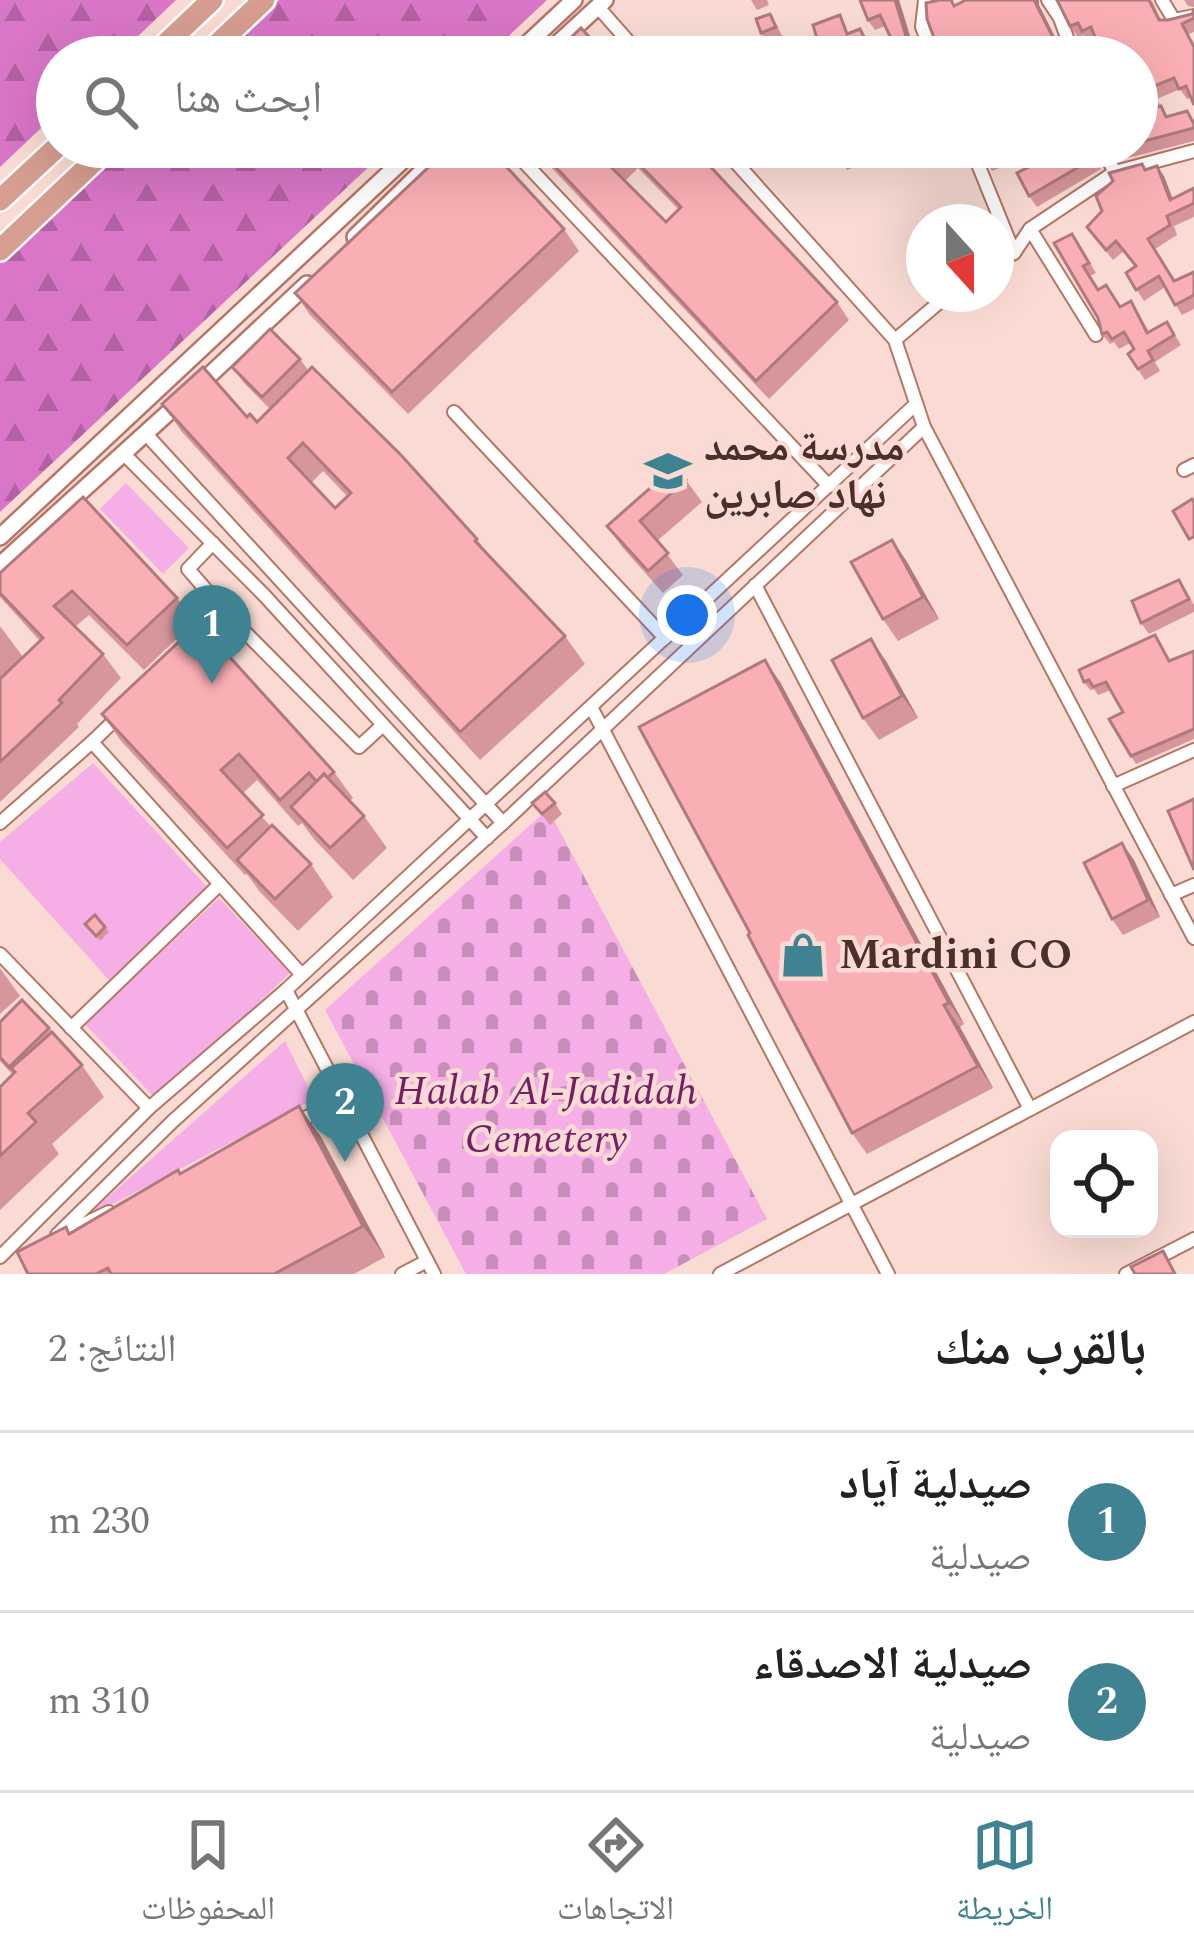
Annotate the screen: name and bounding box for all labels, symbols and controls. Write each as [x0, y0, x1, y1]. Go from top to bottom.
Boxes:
search box [36, 36, 1158, 168]
text: ابحث هنا [174, 64, 322, 133]
icon: search [78, 69, 144, 135]
north arrow [906, 204, 1014, 312]
place label: مدرسة محمد نهاد صابرين [704, 416, 905, 527]
school or university icon: مدرسة محمد نهاد صابرين [643, 446, 693, 496]
pin: 1 [173, 585, 251, 684]
your location [657, 585, 717, 645]
place label: Mardini CO [839, 924, 1072, 987]
shop icon: Mardini CO [778, 930, 828, 980]
park label: Halab Al-Jadidah Cemetery [395, 1060, 698, 1171]
pin: 2 [306, 1063, 384, 1162]
map controls [1050, 1130, 1158, 1238]
button: locate [1050, 1130, 1158, 1238]
text: بالقرب منك [934, 1310, 1146, 1388]
text: النتائج: 2 [48, 1320, 177, 1379]
text: صيدلية آياد [839, 1450, 1032, 1519]
text: 230 m [48, 1492, 150, 1551]
text: 1 [1096, 1492, 1118, 1551]
text: صيدلية [929, 1528, 1032, 1587]
text: صيدلية الاصدقاء [753, 1630, 1032, 1699]
text: 310 m [48, 1672, 150, 1731]
text: 2 [1096, 1672, 1118, 1731]
text: صيدلية [929, 1708, 1032, 1767]
tab: المحفوظات [141, 1812, 275, 1940]
tab: الاتجاهات [557, 1812, 674, 1940]
tab: الخريطة [956, 1812, 1053, 1940]

